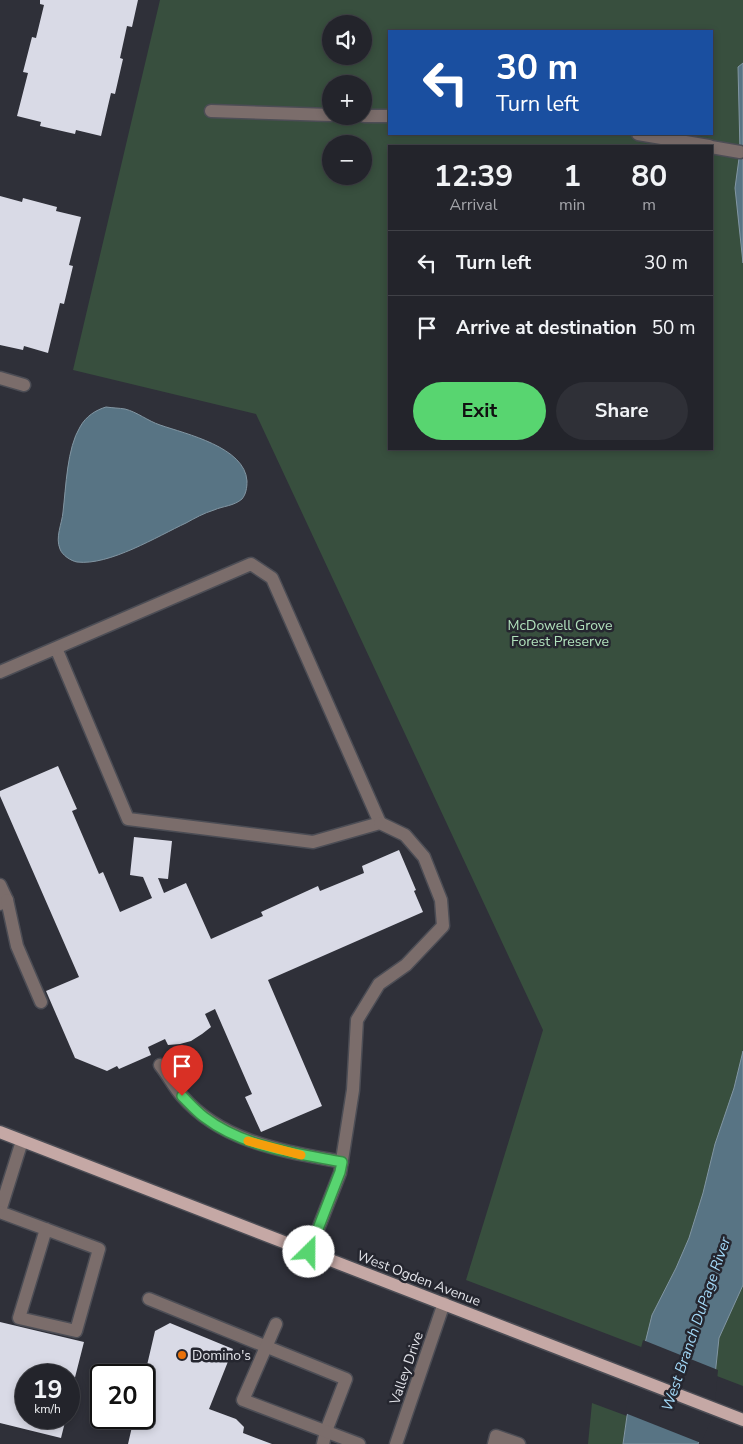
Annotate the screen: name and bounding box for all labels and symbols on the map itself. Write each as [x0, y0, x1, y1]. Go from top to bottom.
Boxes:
park label: McDowell Grove Forest Preserve [508, 616, 612, 651]
pin [161, 1045, 203, 1096]
position arrow [282, 1225, 334, 1277]
water label: West Branch DuPage River [657, 1234, 735, 1414]
street label: West Ogden Avenue [354, 1246, 483, 1311]
street label: Valley Drive [385, 1329, 428, 1408]
place label: Domino's [192, 1346, 251, 1365]
marker: Domino's [176, 1349, 188, 1361]
speed limit sign: 20 [90, 1364, 155, 1429]

